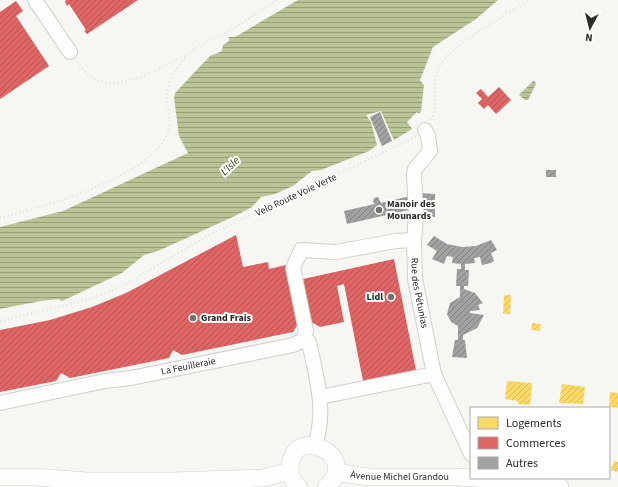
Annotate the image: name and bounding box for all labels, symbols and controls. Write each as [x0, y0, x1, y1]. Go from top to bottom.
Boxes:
north arrow [570, 8, 610, 48]
text: N [584, 30, 593, 45]
water label: L'Isle [217, 153, 243, 179]
street label: Velo Route Voie Verte [253, 170, 339, 220]
place label: Manoir des Mounards [387, 197, 436, 223]
marker: Manoir des Mounards [374, 205, 384, 215]
street label: Rue des Pétunias [407, 258, 432, 329]
place label: Lidl [366, 290, 383, 304]
marker: Lidl [386, 292, 396, 302]
place label: Grand Frais [201, 311, 252, 325]
marker: Grand Frais [188, 313, 198, 323]
street label: La Feuilleraie [160, 354, 217, 379]
legend [470, 407, 610, 479]
text: Logements [506, 415, 561, 432]
text: Commerces [506, 435, 565, 452]
text: Autres [506, 455, 538, 472]
street label: Avenue Michel Grandou [349, 467, 449, 484]

